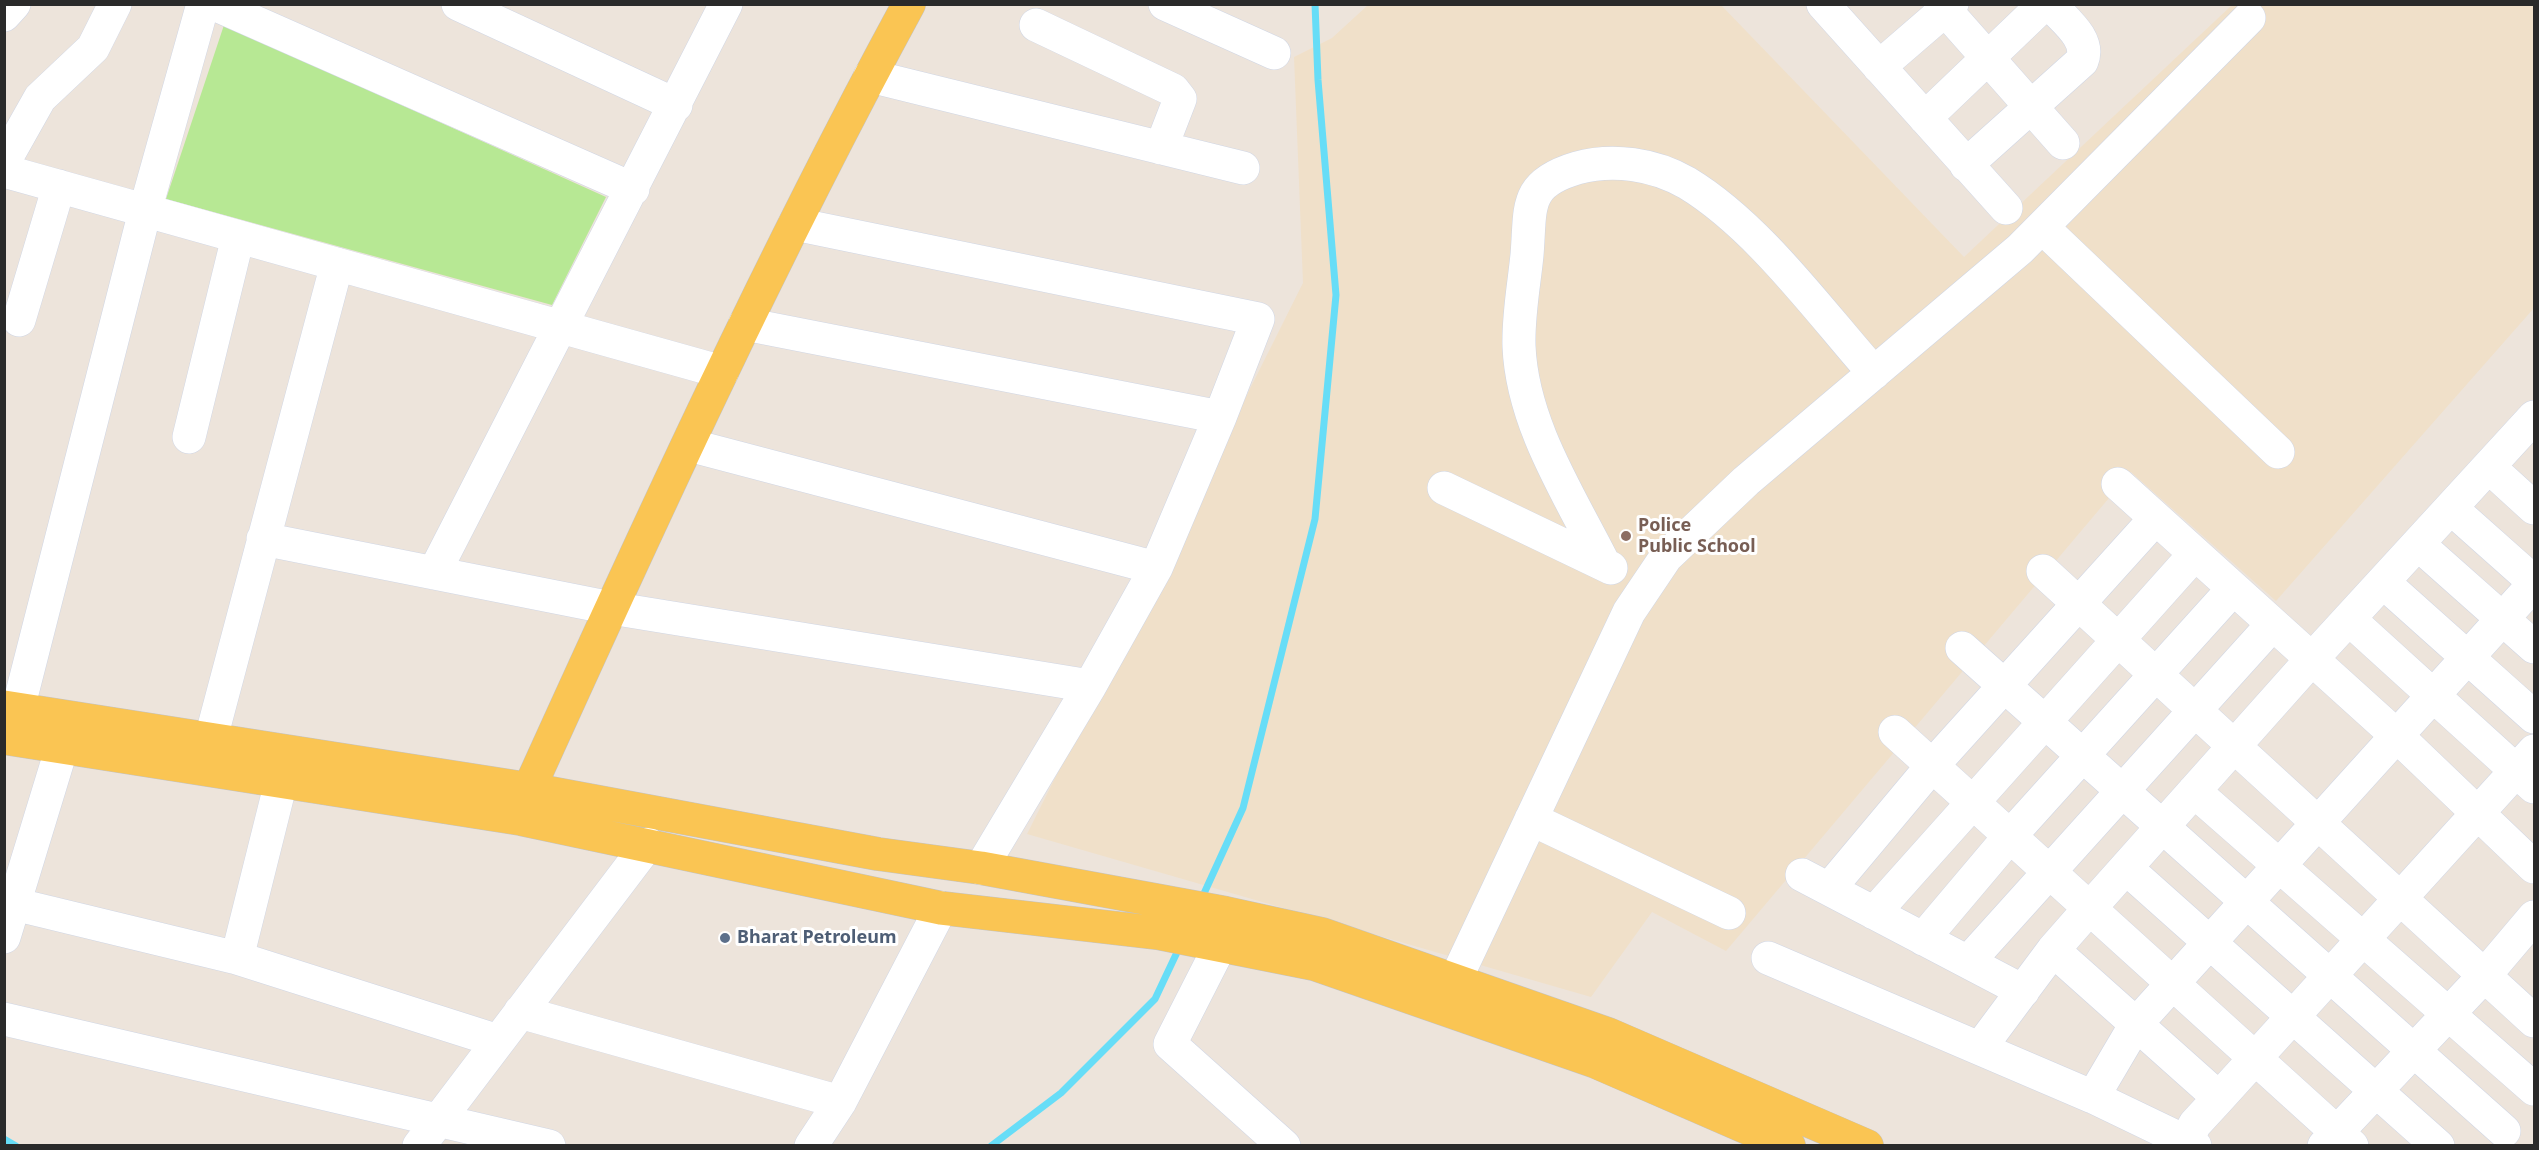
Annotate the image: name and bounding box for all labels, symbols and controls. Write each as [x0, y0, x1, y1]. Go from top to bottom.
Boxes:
place label: Police Public School [1638, 515, 1756, 558]
marker: Police Public School [1619, 529, 1633, 543]
place label: Bharat Petroleum [737, 927, 896, 949]
marker: Bharat Petroleum [718, 931, 732, 945]

